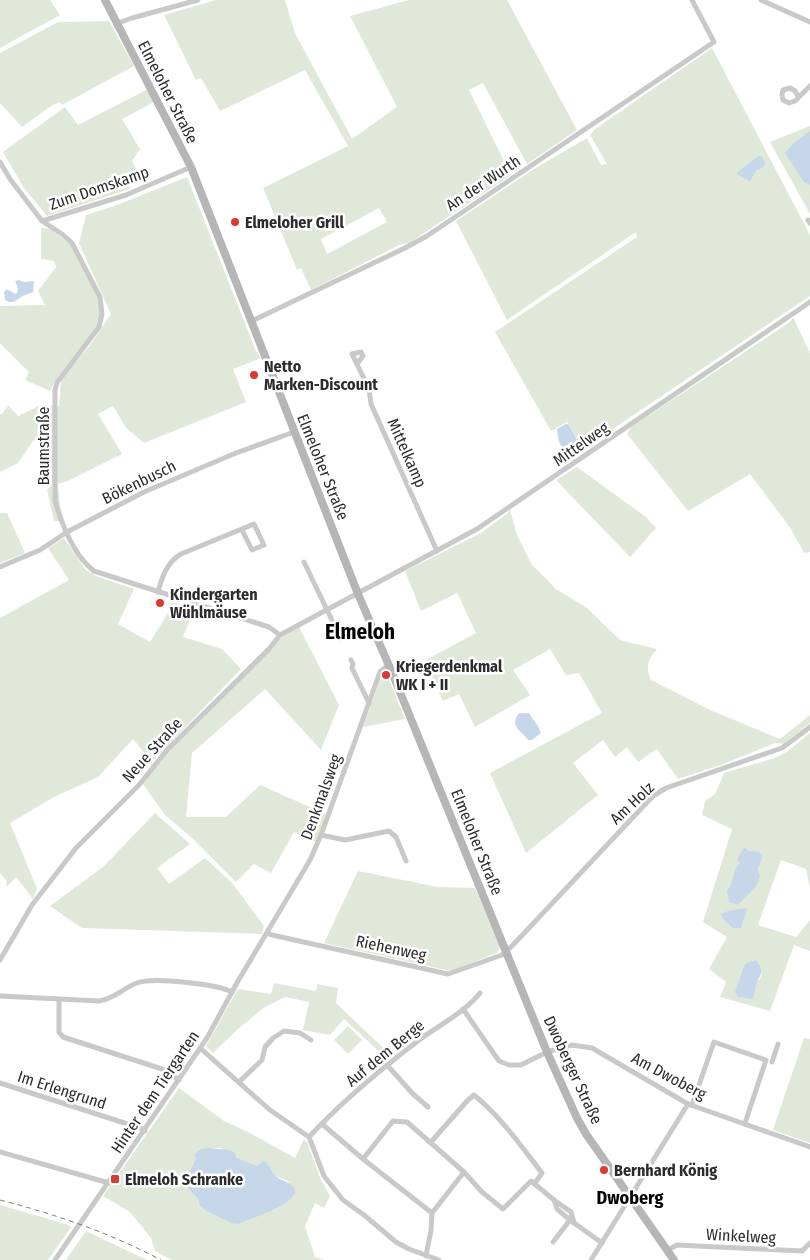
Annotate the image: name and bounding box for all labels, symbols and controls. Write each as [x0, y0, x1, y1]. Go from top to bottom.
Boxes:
street label: Elmeloher Straße [134, 38, 202, 147]
street label: An der Wurth [442, 151, 524, 215]
street label: Zum Domskamp [47, 162, 151, 214]
place label: Elmeloher Grill [245, 213, 344, 232]
marker: Elmeloher Grill [229, 216, 241, 228]
place label: Netto Marken-Discount [264, 357, 378, 394]
marker: Netto Marken-Discount [248, 369, 260, 381]
street label: Baumstraße [34, 407, 53, 485]
street label: Elmeloher Straße [293, 411, 353, 523]
street label: Mittelkamp [383, 415, 431, 491]
street label: Mittelweg [549, 418, 613, 470]
street label: Bökenbusch [99, 456, 179, 508]
place label: Kindergarten Wühlmäuse [170, 585, 258, 622]
marker: Kindergarten Wühlmäuse [154, 597, 166, 609]
district label: Elmeloh [325, 619, 395, 645]
place label: Kriegerdenkmal WK I + II [396, 657, 503, 694]
marker: Kriegerdenkmal WK I + II [380, 669, 392, 681]
street label: Neue Straße [118, 714, 186, 786]
street label: Denkmalsweg [297, 751, 345, 842]
street label: Am Holz [606, 778, 658, 828]
street label: Elmeloher Straße [447, 786, 507, 898]
street label: Riehenweg [354, 931, 428, 965]
street label: Dwoberger Straße [540, 1013, 606, 1127]
street label: Auf dem Berge [342, 1016, 428, 1090]
street label: Hinter dem Tiergarten [107, 1027, 203, 1157]
street label: Am Dwoberg [628, 1048, 710, 1104]
street label: Im Erlengrund [15, 1067, 109, 1113]
place label: Bernhard König [614, 1161, 717, 1180]
marker: Bernhard König [598, 1164, 610, 1176]
place label: Elmeloh Schranke [125, 1170, 243, 1189]
marker: Elmeloh Schranke [109, 1173, 121, 1185]
district label: Dwoberg [597, 1187, 664, 1209]
street label: Winkelweg [706, 1225, 777, 1247]

